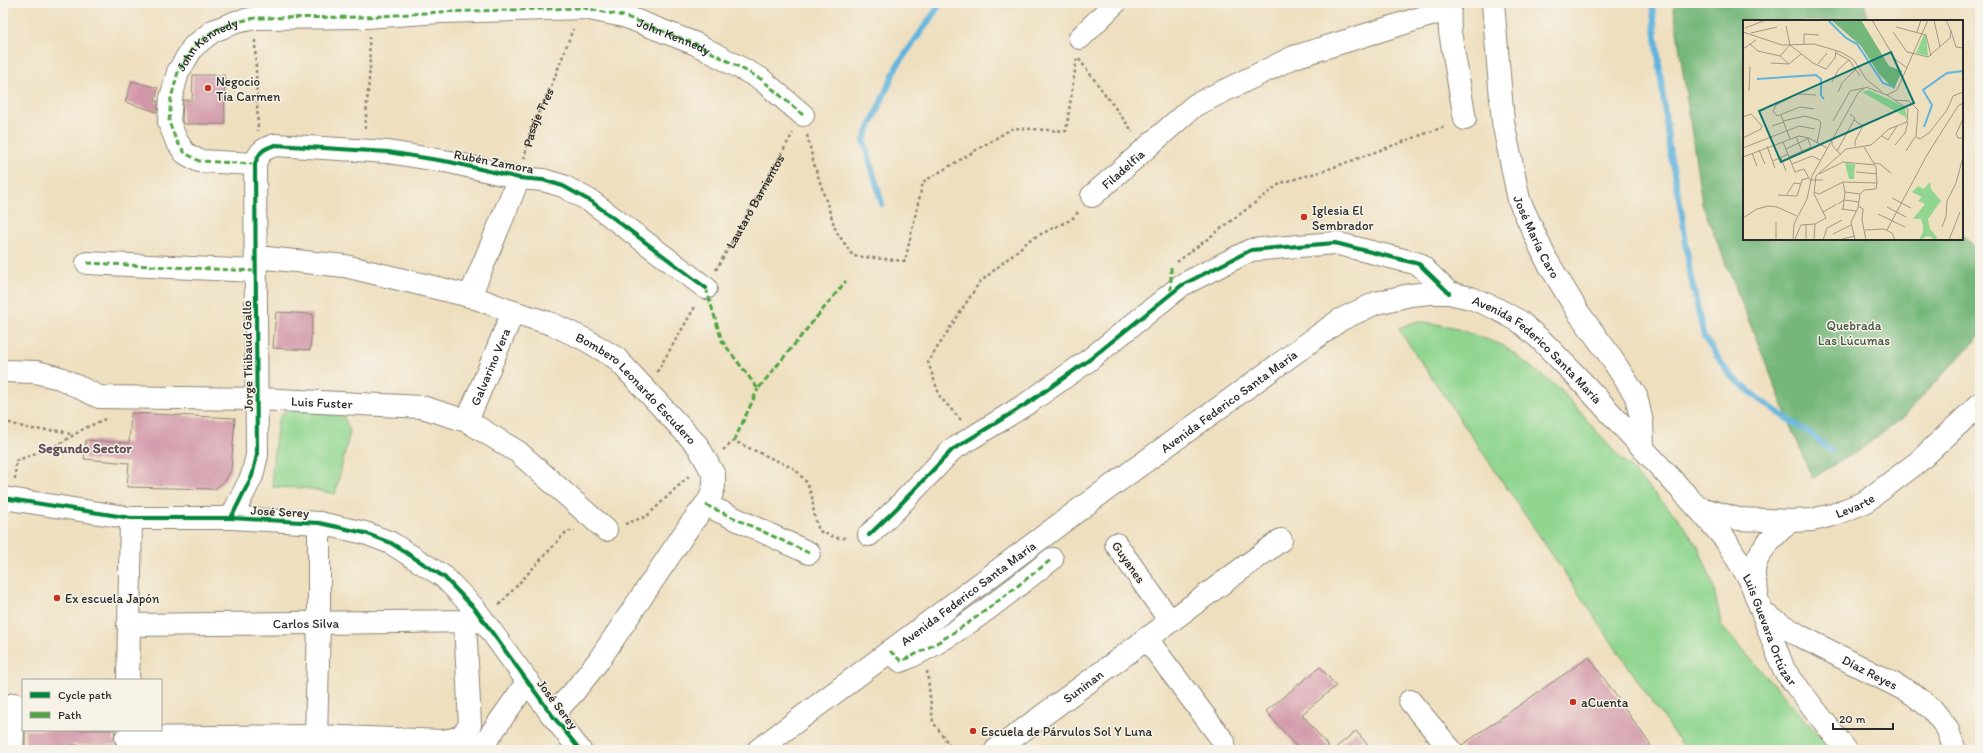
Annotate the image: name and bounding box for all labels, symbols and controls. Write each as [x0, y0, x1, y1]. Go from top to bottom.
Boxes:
street label: John Kennedy [173, 15, 240, 74]
street label: John Kennedy [635, 15, 713, 58]
inset map [1743, 20, 1963, 240]
place label: Negocio Tía Carmen [216, 74, 281, 104]
marker: Negocio Tía Carmen [203, 83, 213, 93]
street label: Pasaje Tres [520, 85, 557, 149]
street label: Rubén Zamora [453, 146, 535, 177]
street label: Filadelfia [1099, 146, 1148, 192]
street label: Lautaro Barrientos [723, 152, 788, 251]
street label: José María Caro [1510, 195, 1563, 281]
place label: Iglesia El Sembrador [1312, 203, 1374, 233]
marker: Iglesia El Sembrador [1299, 212, 1309, 222]
street label: Avenida Federico Santa María [1470, 292, 1605, 407]
street label: Jorge Thibaud Gallo [239, 300, 256, 412]
park label: Quebrada Las Lúcumas [1818, 318, 1890, 348]
street label: Galvarino Vera [467, 326, 513, 408]
street label: Bombero Leonardo Escudero [573, 329, 700, 448]
street label: Avenida Federico Santa María [1158, 346, 1301, 456]
street label: Luis Fuster [291, 394, 354, 412]
district label: Segundo Sector [38, 440, 132, 457]
street label: Levarte [1833, 491, 1878, 521]
street label: José Serey [250, 502, 310, 521]
street label: Avenida Federico Santa María [898, 538, 1039, 649]
street label: Guyanes [1109, 538, 1148, 586]
street label: Luis Guevara Ortúzar [1740, 571, 1801, 689]
place label: Ex escuela Japón [65, 591, 160, 606]
marker: Ex escuela Japón [52, 593, 62, 603]
street label: Carlos Silva [273, 616, 340, 631]
street label: Díaz Reyes [1840, 652, 1900, 693]
street label: Suninan [1060, 666, 1107, 706]
street label: José Serey [534, 676, 581, 732]
legend [22, 679, 162, 731]
text: Cycle path [58, 688, 112, 702]
place label: aCuenta [1581, 695, 1629, 710]
marker: aCuenta [1568, 697, 1578, 707]
scale bar [1833, 705, 1893, 731]
text: Path [58, 708, 81, 722]
text: 20 m [1839, 712, 1866, 726]
place label: Escuela de Párvulos Sol Y Luna [981, 724, 1153, 739]
marker: Escuela de Párvulos Sol Y Luna [968, 726, 978, 736]

